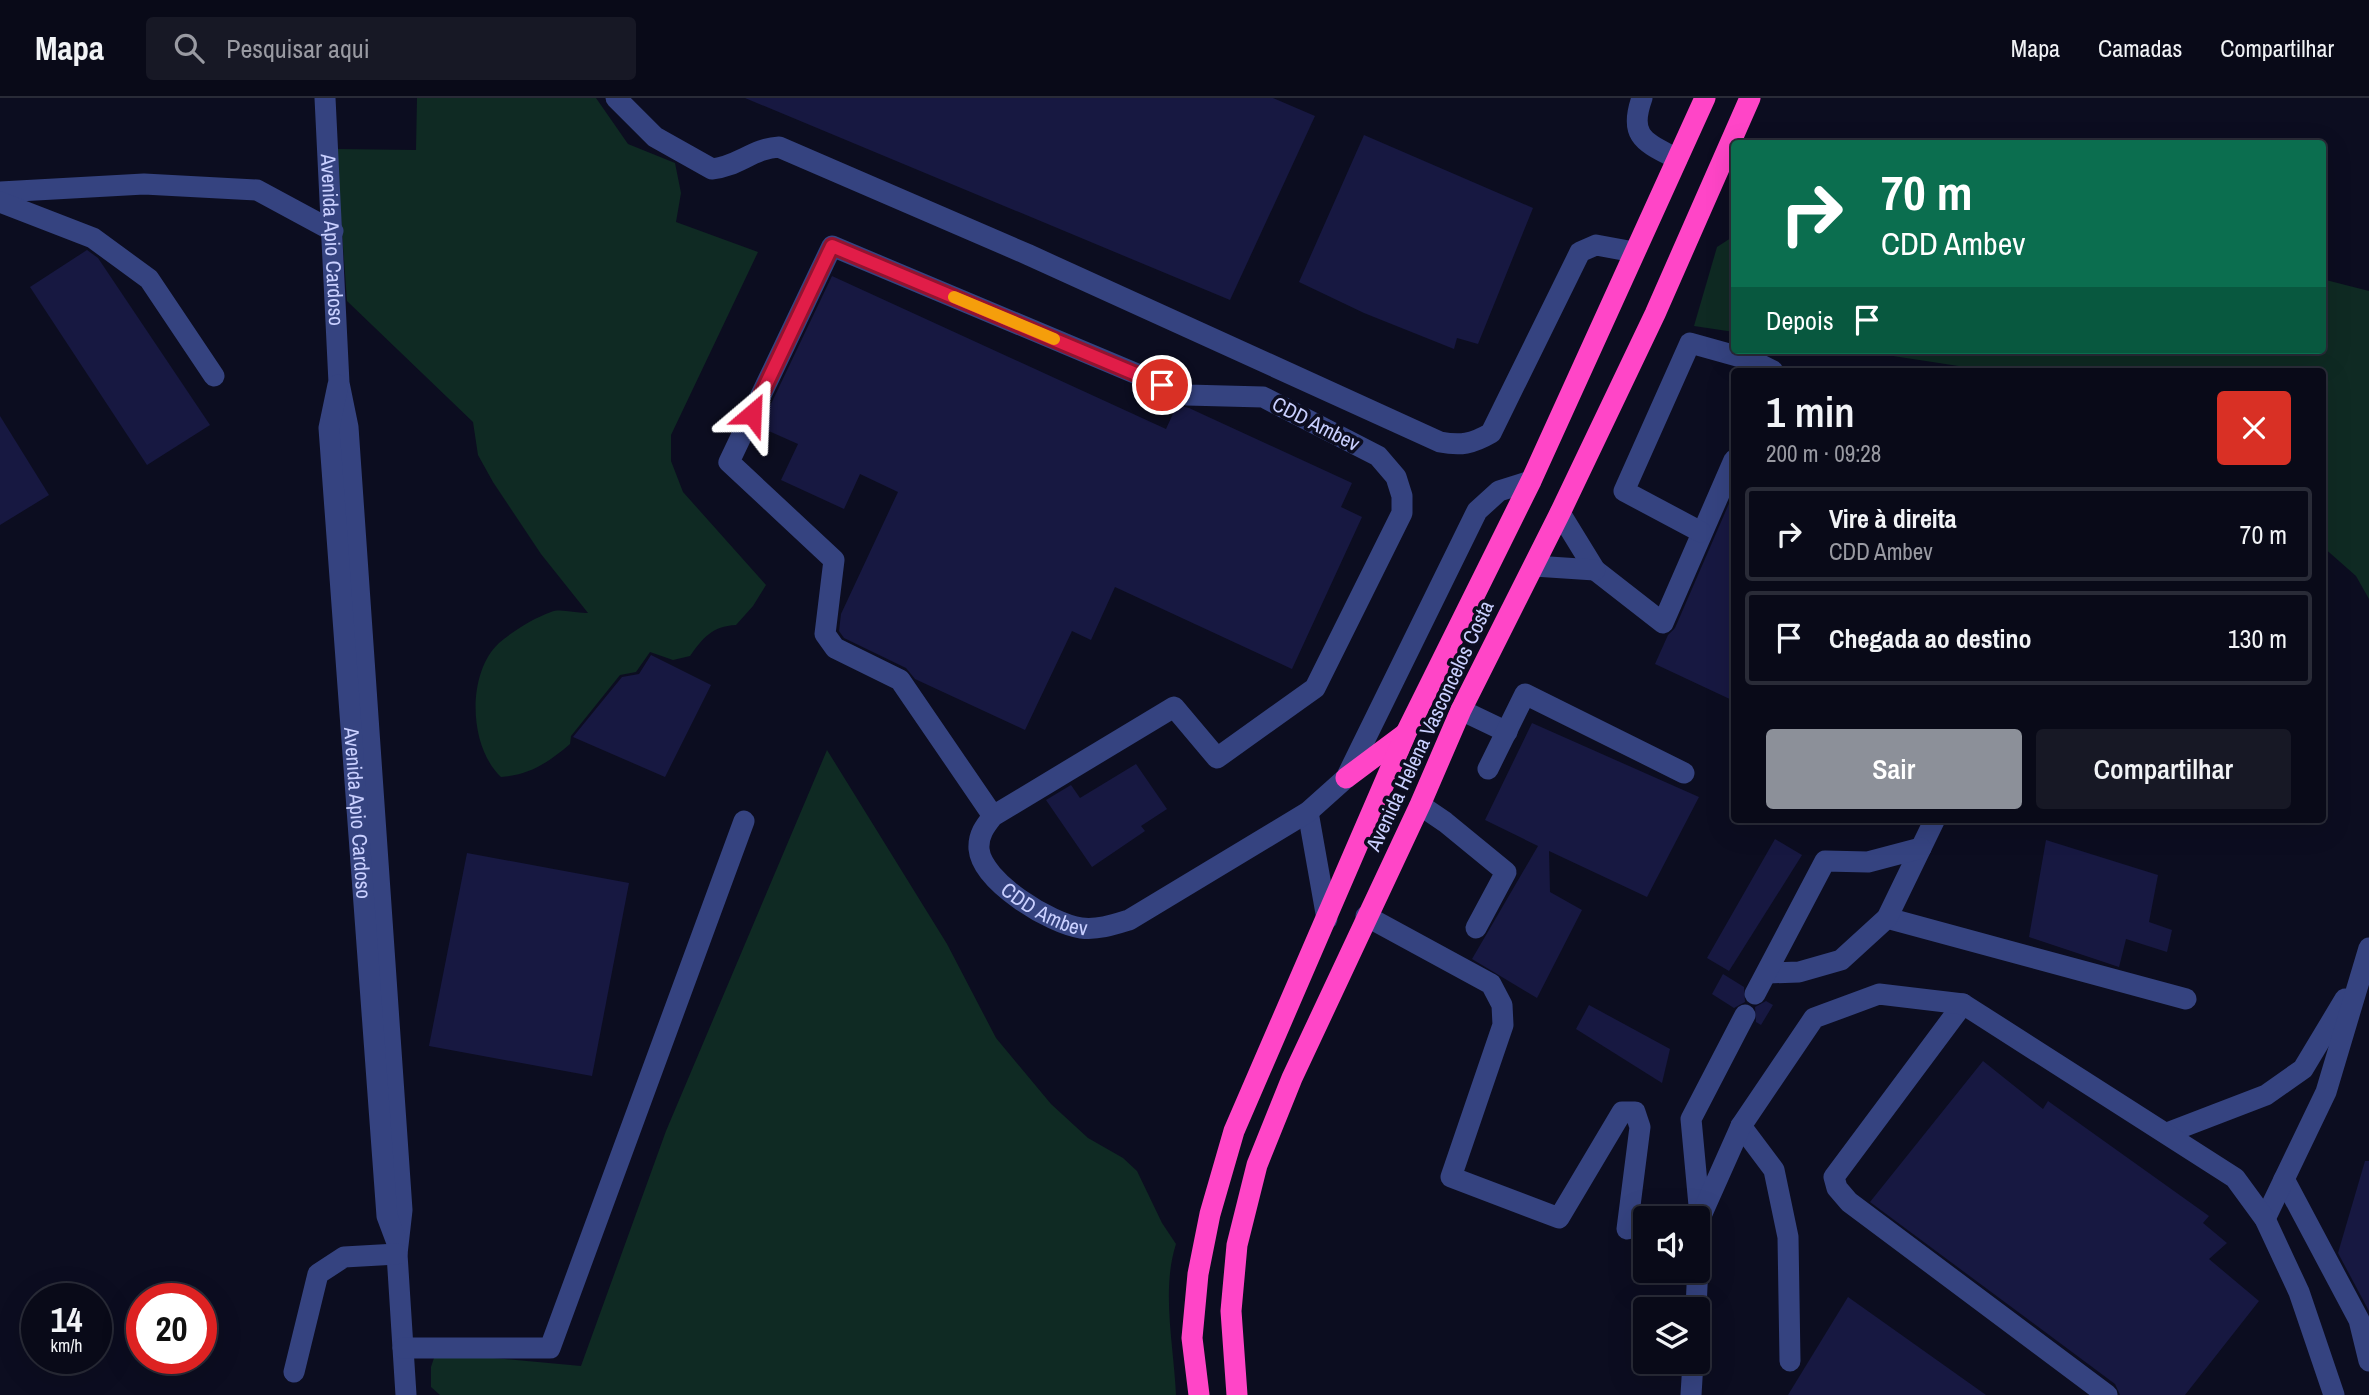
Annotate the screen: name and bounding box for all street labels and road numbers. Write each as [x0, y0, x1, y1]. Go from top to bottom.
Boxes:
street label: Avenida Apio Cardoso [314, 152, 351, 326]
street label: CDD Ambev [1267, 389, 1365, 458]
street label: Avenida Helena Vasconcelos Costa [1358, 595, 1501, 857]
street label: Avenida Apio Cardoso [337, 725, 379, 900]
street label: CDD Ambev [995, 875, 1089, 943]

